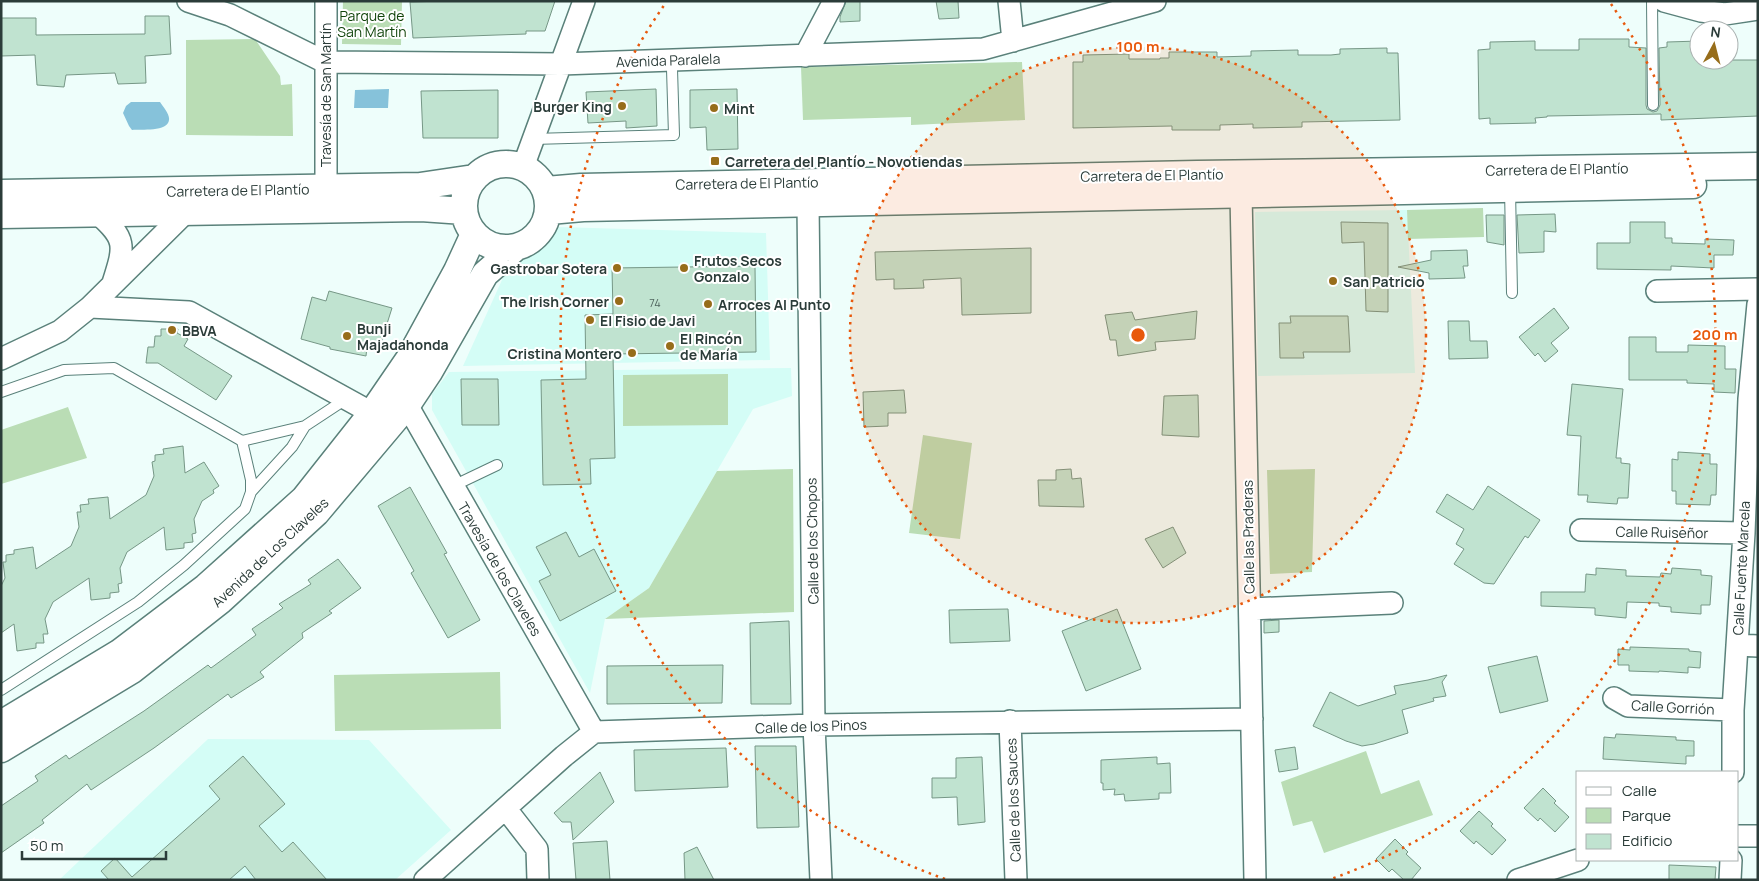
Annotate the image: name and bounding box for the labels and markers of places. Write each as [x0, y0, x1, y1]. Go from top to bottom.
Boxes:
place label: Burger King [533, 97, 612, 116]
place label: Mint [724, 99, 755, 118]
marker: Burger King [616, 100, 628, 112]
marker: Mint [708, 102, 720, 114]
place label: Carretera del Plantío - Novotiendas [725, 152, 963, 171]
marker: Carretera del Plantío - Novotiendas [709, 155, 721, 167]
place label: Frutos Secos Gonzalo [694, 251, 782, 286]
place label: Gastrobar Sotera [490, 259, 607, 278]
marker: Gastrobar Sotera [611, 262, 623, 274]
marker: Frutos Secos Gonzalo [678, 262, 690, 274]
place label: San Patricio [1343, 272, 1425, 291]
marker: San Patricio [1327, 275, 1339, 287]
place label: The Irish Corner [501, 292, 609, 311]
marker: The Irish Corner [613, 295, 625, 307]
place label: Arroces Al Punto [718, 295, 831, 314]
marker: Arroces Al Punto [702, 298, 714, 310]
place label: El Fisio de Javi [600, 311, 695, 330]
marker: El Fisio de Javi [584, 314, 596, 326]
place label: Bunji Majadahonda [357, 319, 449, 354]
place label: BBVA [182, 321, 217, 340]
marker: BBVA [166, 324, 178, 336]
centre of rings [1129, 326, 1147, 344]
place label: El Rincón de María [680, 329, 742, 364]
marker: Bunji Majadahonda [341, 330, 353, 342]
marker: El Rincón de María [664, 340, 676, 352]
place label: Cristina Montero [507, 344, 622, 363]
marker: Cristina Montero [626, 347, 638, 359]

